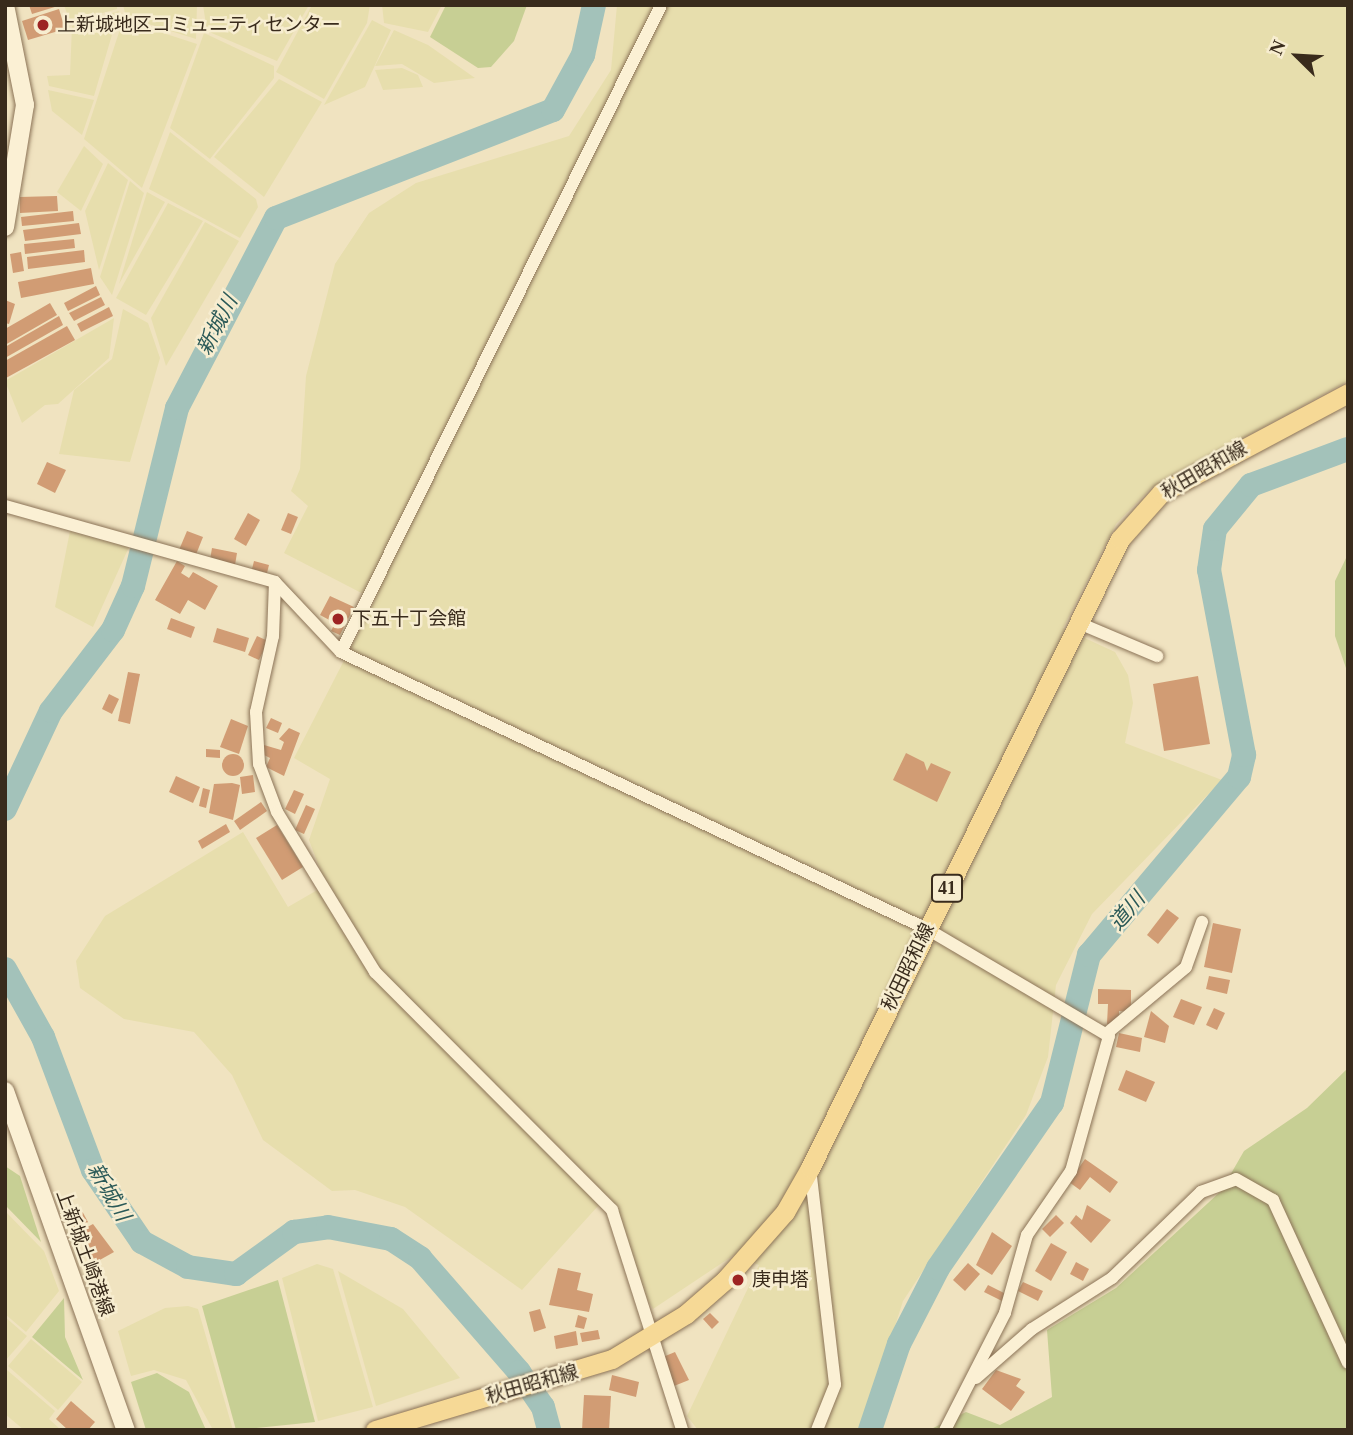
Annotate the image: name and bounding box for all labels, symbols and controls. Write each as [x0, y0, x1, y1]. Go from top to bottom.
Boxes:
place label: 上新城地区コミュニティセンター [57, 14, 342, 36]
marker: 上新城地区コミュニティセンター [35, 17, 51, 33]
north arrow [1262, 21, 1332, 91]
text: N [1265, 37, 1290, 58]
water label: 新城川 [191, 291, 243, 359]
street label: 秋田昭和線 [1157, 436, 1251, 504]
place label: 下五十丁会館 [352, 608, 466, 630]
marker: 下五十丁会館 [330, 611, 346, 627]
road number: 41 [930, 874, 964, 903]
water label: 道川 [1104, 887, 1150, 935]
street label: 秋田昭和線 [877, 919, 939, 1015]
water label: 新城川 [82, 1158, 136, 1226]
street label: 上新城土崎港線 [52, 1187, 118, 1319]
place label: 庚申塔 [752, 1269, 809, 1291]
marker: 庚申塔 [730, 1272, 746, 1288]
street label: 秋田昭和線 [483, 1360, 581, 1408]

